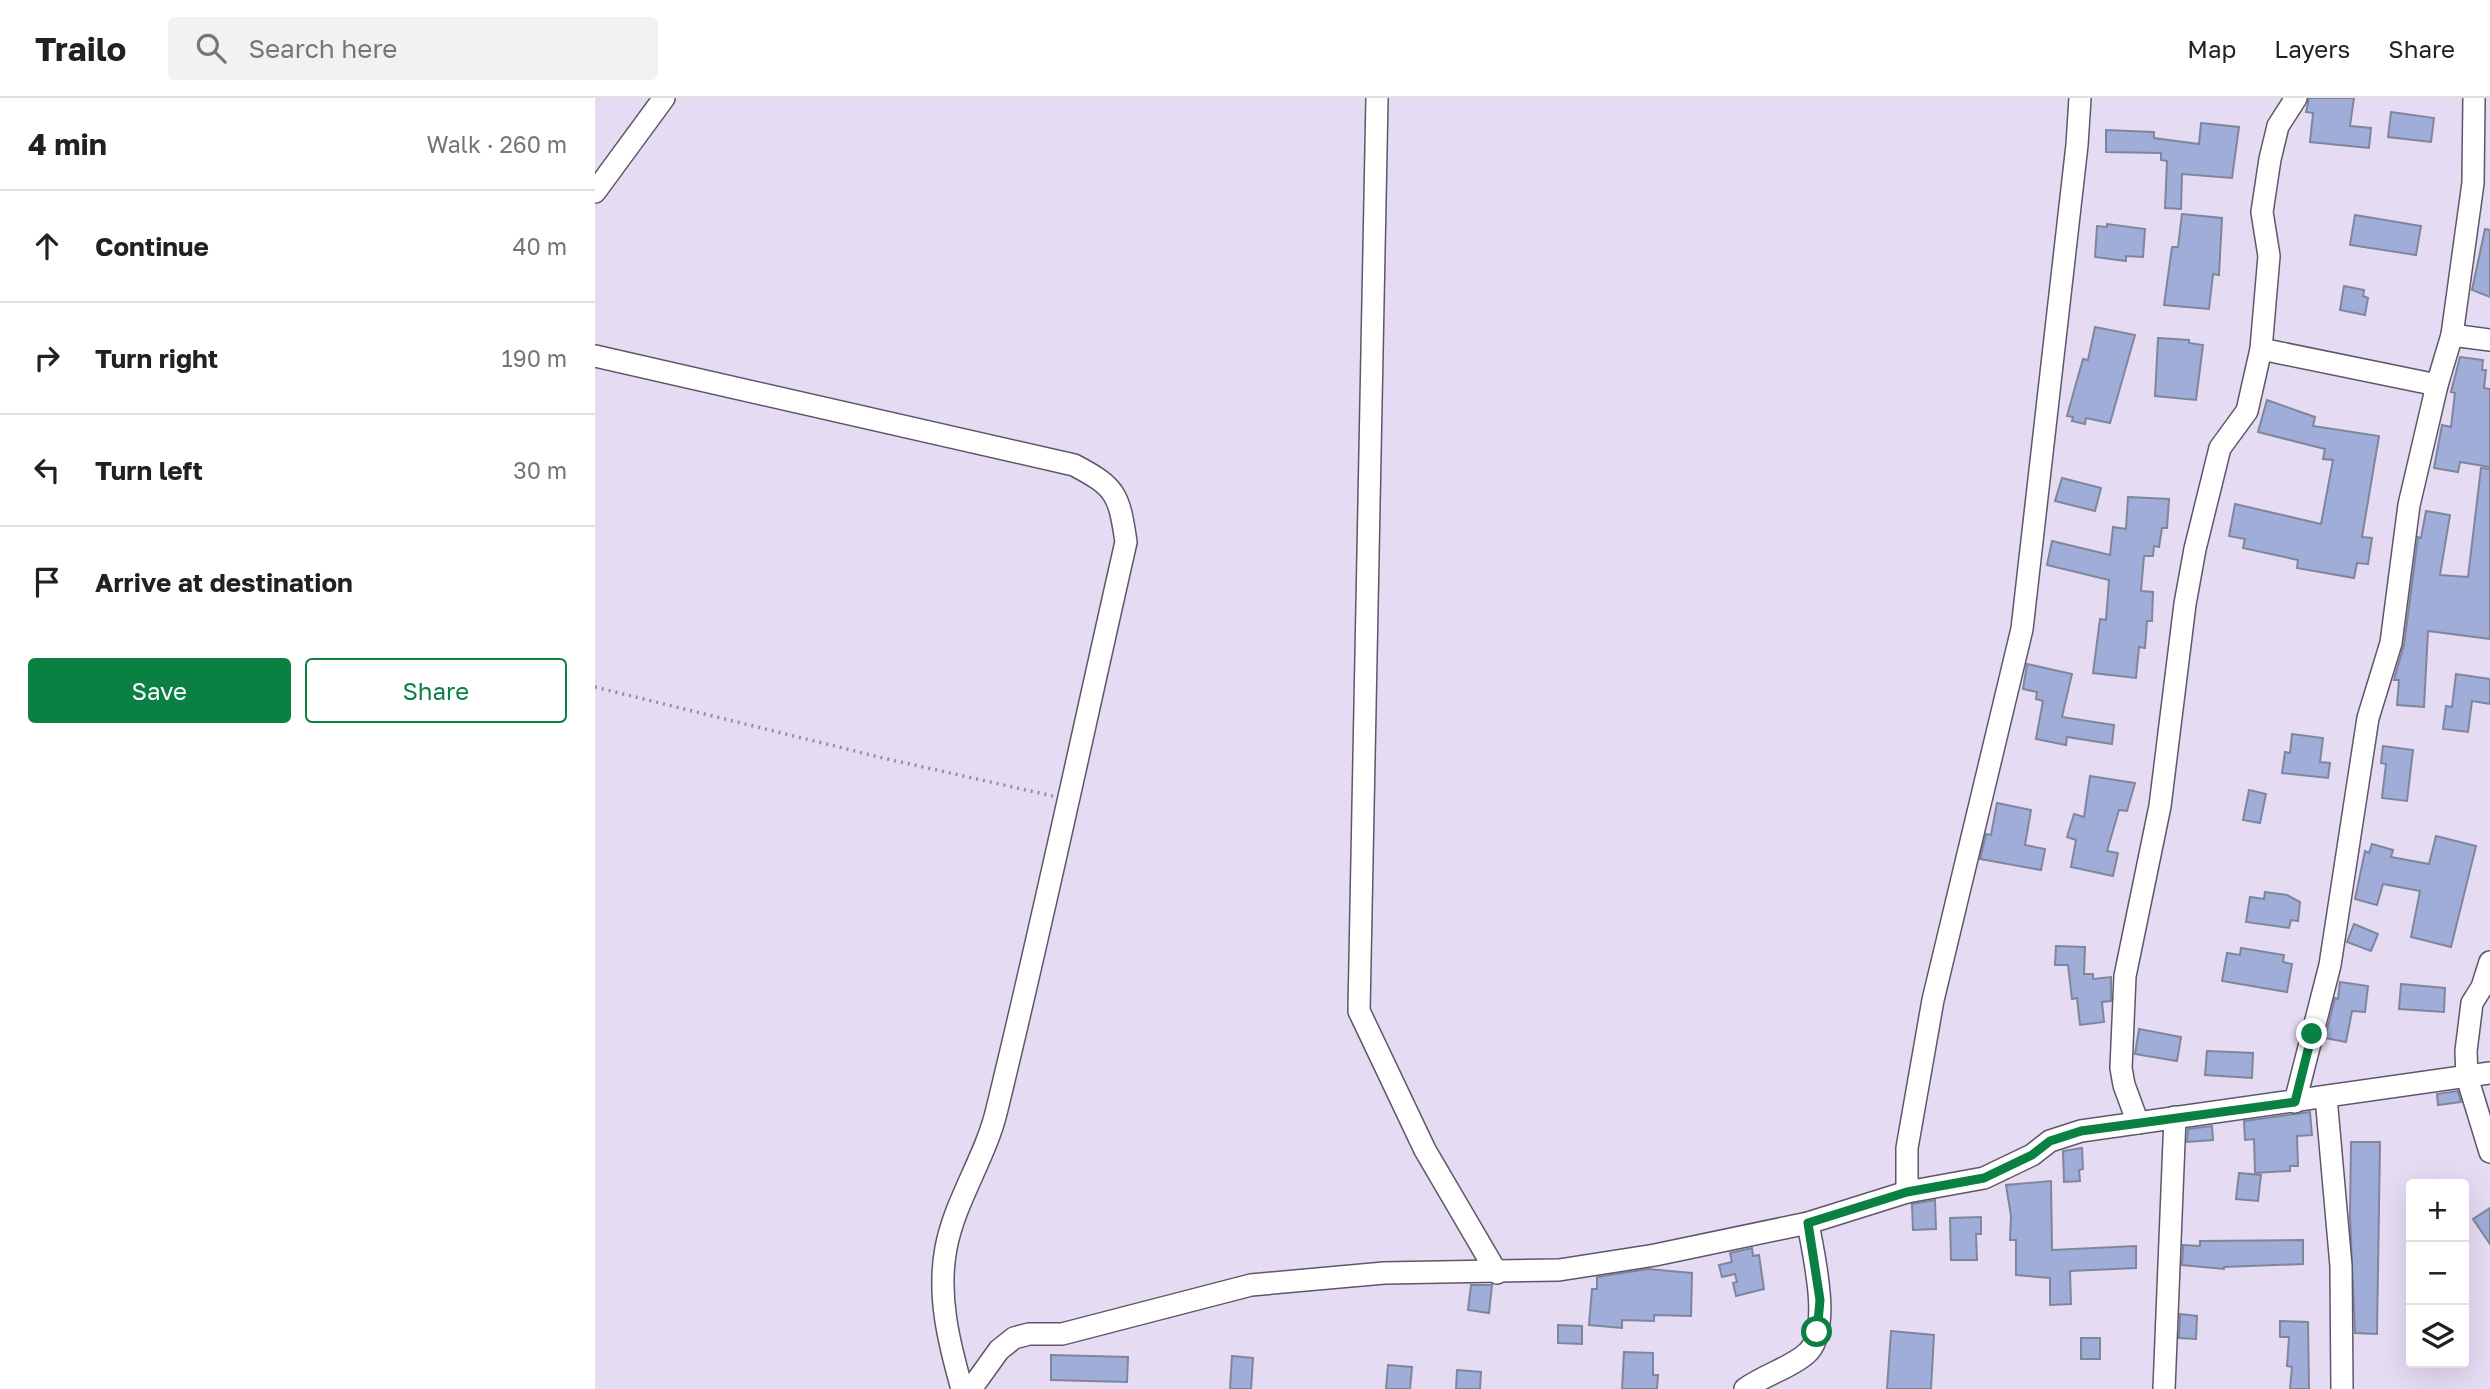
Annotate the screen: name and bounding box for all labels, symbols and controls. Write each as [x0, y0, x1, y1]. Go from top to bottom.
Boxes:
search box [168, 17, 658, 80]
text: Trailo [35, 29, 126, 68]
icon: search [192, 29, 230, 67]
text: Search here [248, 33, 397, 64]
text: Map [2187, 34, 2236, 63]
text: Layers [2274, 34, 2350, 63]
text: Share [2388, 34, 2455, 63]
text: 4 min [28, 126, 107, 162]
text: Walk · 260 m [426, 130, 567, 158]
icon: ahead [28, 227, 66, 265]
text: Continue [95, 231, 209, 262]
text: 40 m [513, 232, 567, 260]
icon: right [28, 339, 66, 377]
text: Turn right [95, 343, 218, 374]
text: 190 m [502, 344, 567, 372]
icon: left [28, 451, 66, 489]
text: Turn left [95, 455, 203, 486]
text: 30 m [513, 456, 567, 484]
icon: arrive [28, 563, 66, 601]
text: Arrive at destination [95, 567, 353, 598]
button: Save [28, 658, 291, 723]
button: Share [305, 658, 567, 723]
route end [2296, 1018, 2327, 1049]
map controls [2406, 1179, 2469, 1368]
button: + [2406, 1179, 2469, 1242]
button: − [2406, 1242, 2469, 1305]
button: layers [2406, 1305, 2469, 1368]
route start [1801, 1316, 1832, 1347]

